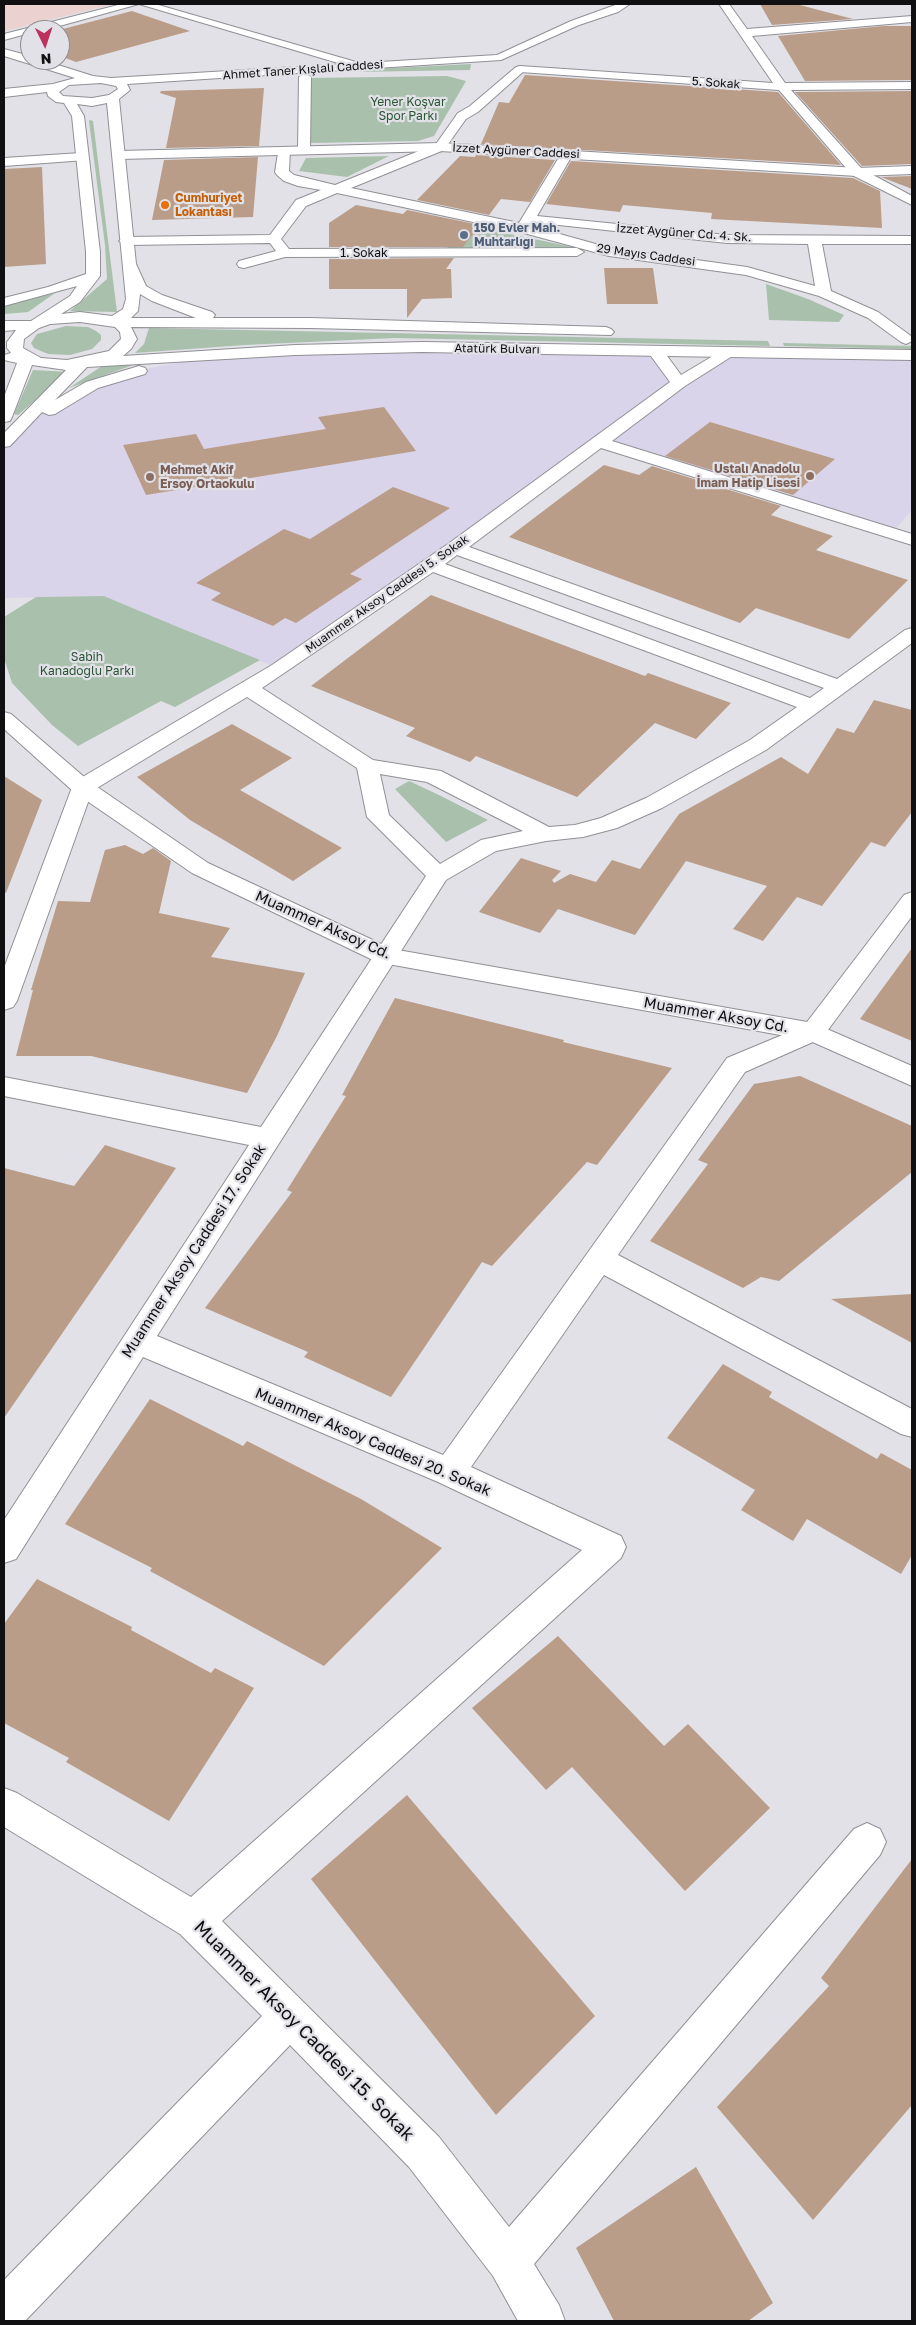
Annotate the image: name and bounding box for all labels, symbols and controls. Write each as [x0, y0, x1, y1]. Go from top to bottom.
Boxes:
north arrow [20, 20, 70, 70]
text: N [40, 51, 52, 68]
street label: Ahmet Taner Kışlalı Caddesi [222, 57, 384, 83]
street label: 5. Sokak [691, 74, 741, 92]
park label: Yener Koşvar Spor Parkı [370, 95, 446, 123]
street label: İzzet Aygüner Caddesi [452, 140, 580, 162]
place label: Cumhuriyet Lokantası [175, 191, 242, 219]
marker: Cumhuriyet Lokantası [159, 199, 171, 211]
place label: 150 Evler Mah. Muhtarlığı [474, 221, 560, 249]
street label: İzzet Aygüner Cd. 4. Sk. [616, 221, 752, 245]
marker: 150 Evler Mah. Muhtarlığı [458, 229, 470, 241]
street label: 29 Mayıs Caddesi [596, 241, 696, 269]
street label: 1. Sokak [340, 246, 388, 260]
street label: Atatürk Bulvarı [454, 341, 540, 357]
place label: Ustalı Anadolu İmam Hatip Lisesi [696, 462, 800, 490]
place label: Mehmet Akif Ersoy Ortaokulu [160, 463, 254, 491]
marker: Ustalı Anadolu İmam Hatip Lisesi [804, 470, 816, 482]
marker: Mehmet Akif Ersoy Ortaokulu [144, 471, 156, 483]
street label: Muammer Aksoy Caddesi 5. Sokak [303, 532, 471, 656]
park label: Sabih Kanadoğlu Parkı [40, 650, 134, 678]
street label: Muammer Aksoy Cd. [252, 887, 394, 963]
street label: Muammer Aksoy Cd. [642, 993, 790, 1037]
street label: Muammer Aksoy Caddesi 17. Sokak [118, 1141, 270, 1361]
street label: Muammer Aksoy Caddesi 20. Sokak [252, 1384, 494, 1500]
street label: Muammer Aksoy Caddesi 15. Sokak [189, 1916, 419, 2146]

